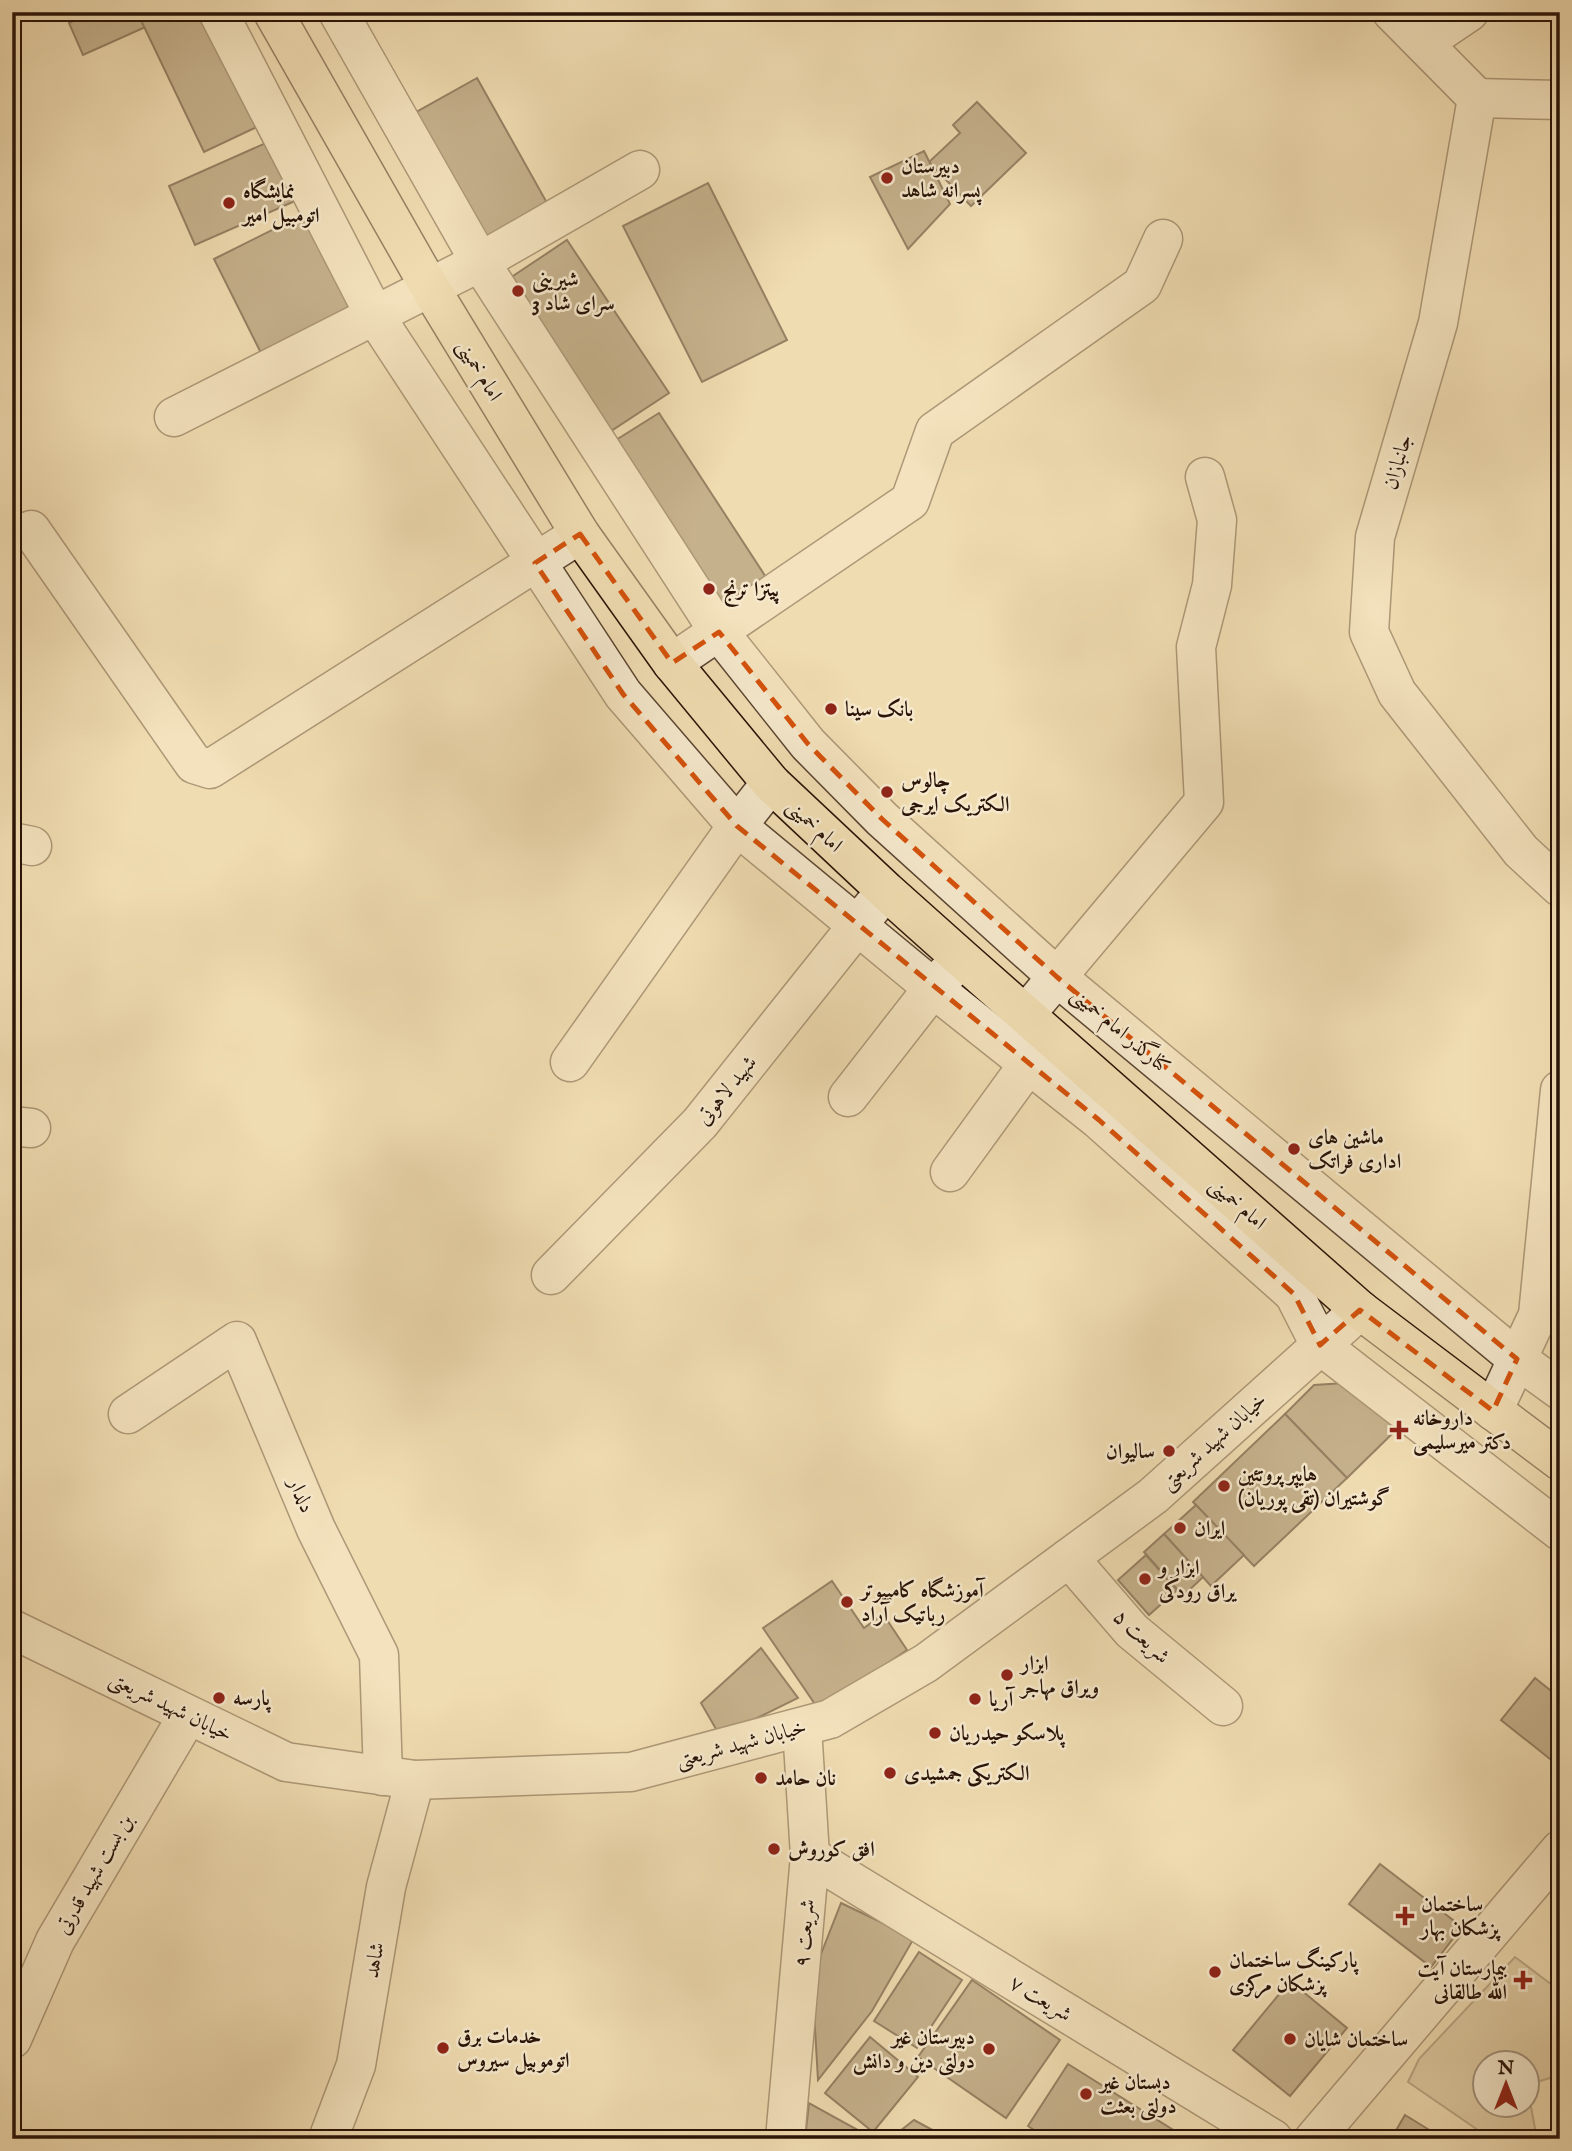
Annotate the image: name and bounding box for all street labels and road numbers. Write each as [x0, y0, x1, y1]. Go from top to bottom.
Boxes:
street label: امام خمینی [447, 335, 508, 408]
street label: جانبازان [1378, 431, 1419, 493]
street label: امام خمینی [778, 793, 848, 861]
street label: کنارگذر امام خمینی [1063, 979, 1177, 1083]
street label: شهید لاهوتی [691, 1051, 763, 1131]
street label: امام خمینی [1201, 1172, 1271, 1239]
street label: خیابان شهید شریعتی [1155, 1387, 1273, 1497]
street label: دلدار [280, 1472, 320, 1517]
street label: شریعت ۵ [1107, 1604, 1175, 1670]
street label: خیابان شهید شریعتی [104, 1666, 236, 1749]
street label: خیابان شهید شریعتی [673, 1714, 810, 1775]
street label: بن بست شهید قدرتی [50, 1810, 141, 1940]
street label: شریعت ۹ [789, 1898, 822, 1968]
street label: شاهد [359, 1940, 392, 1980]
street label: شریعت ۷ [1004, 1970, 1077, 2028]

